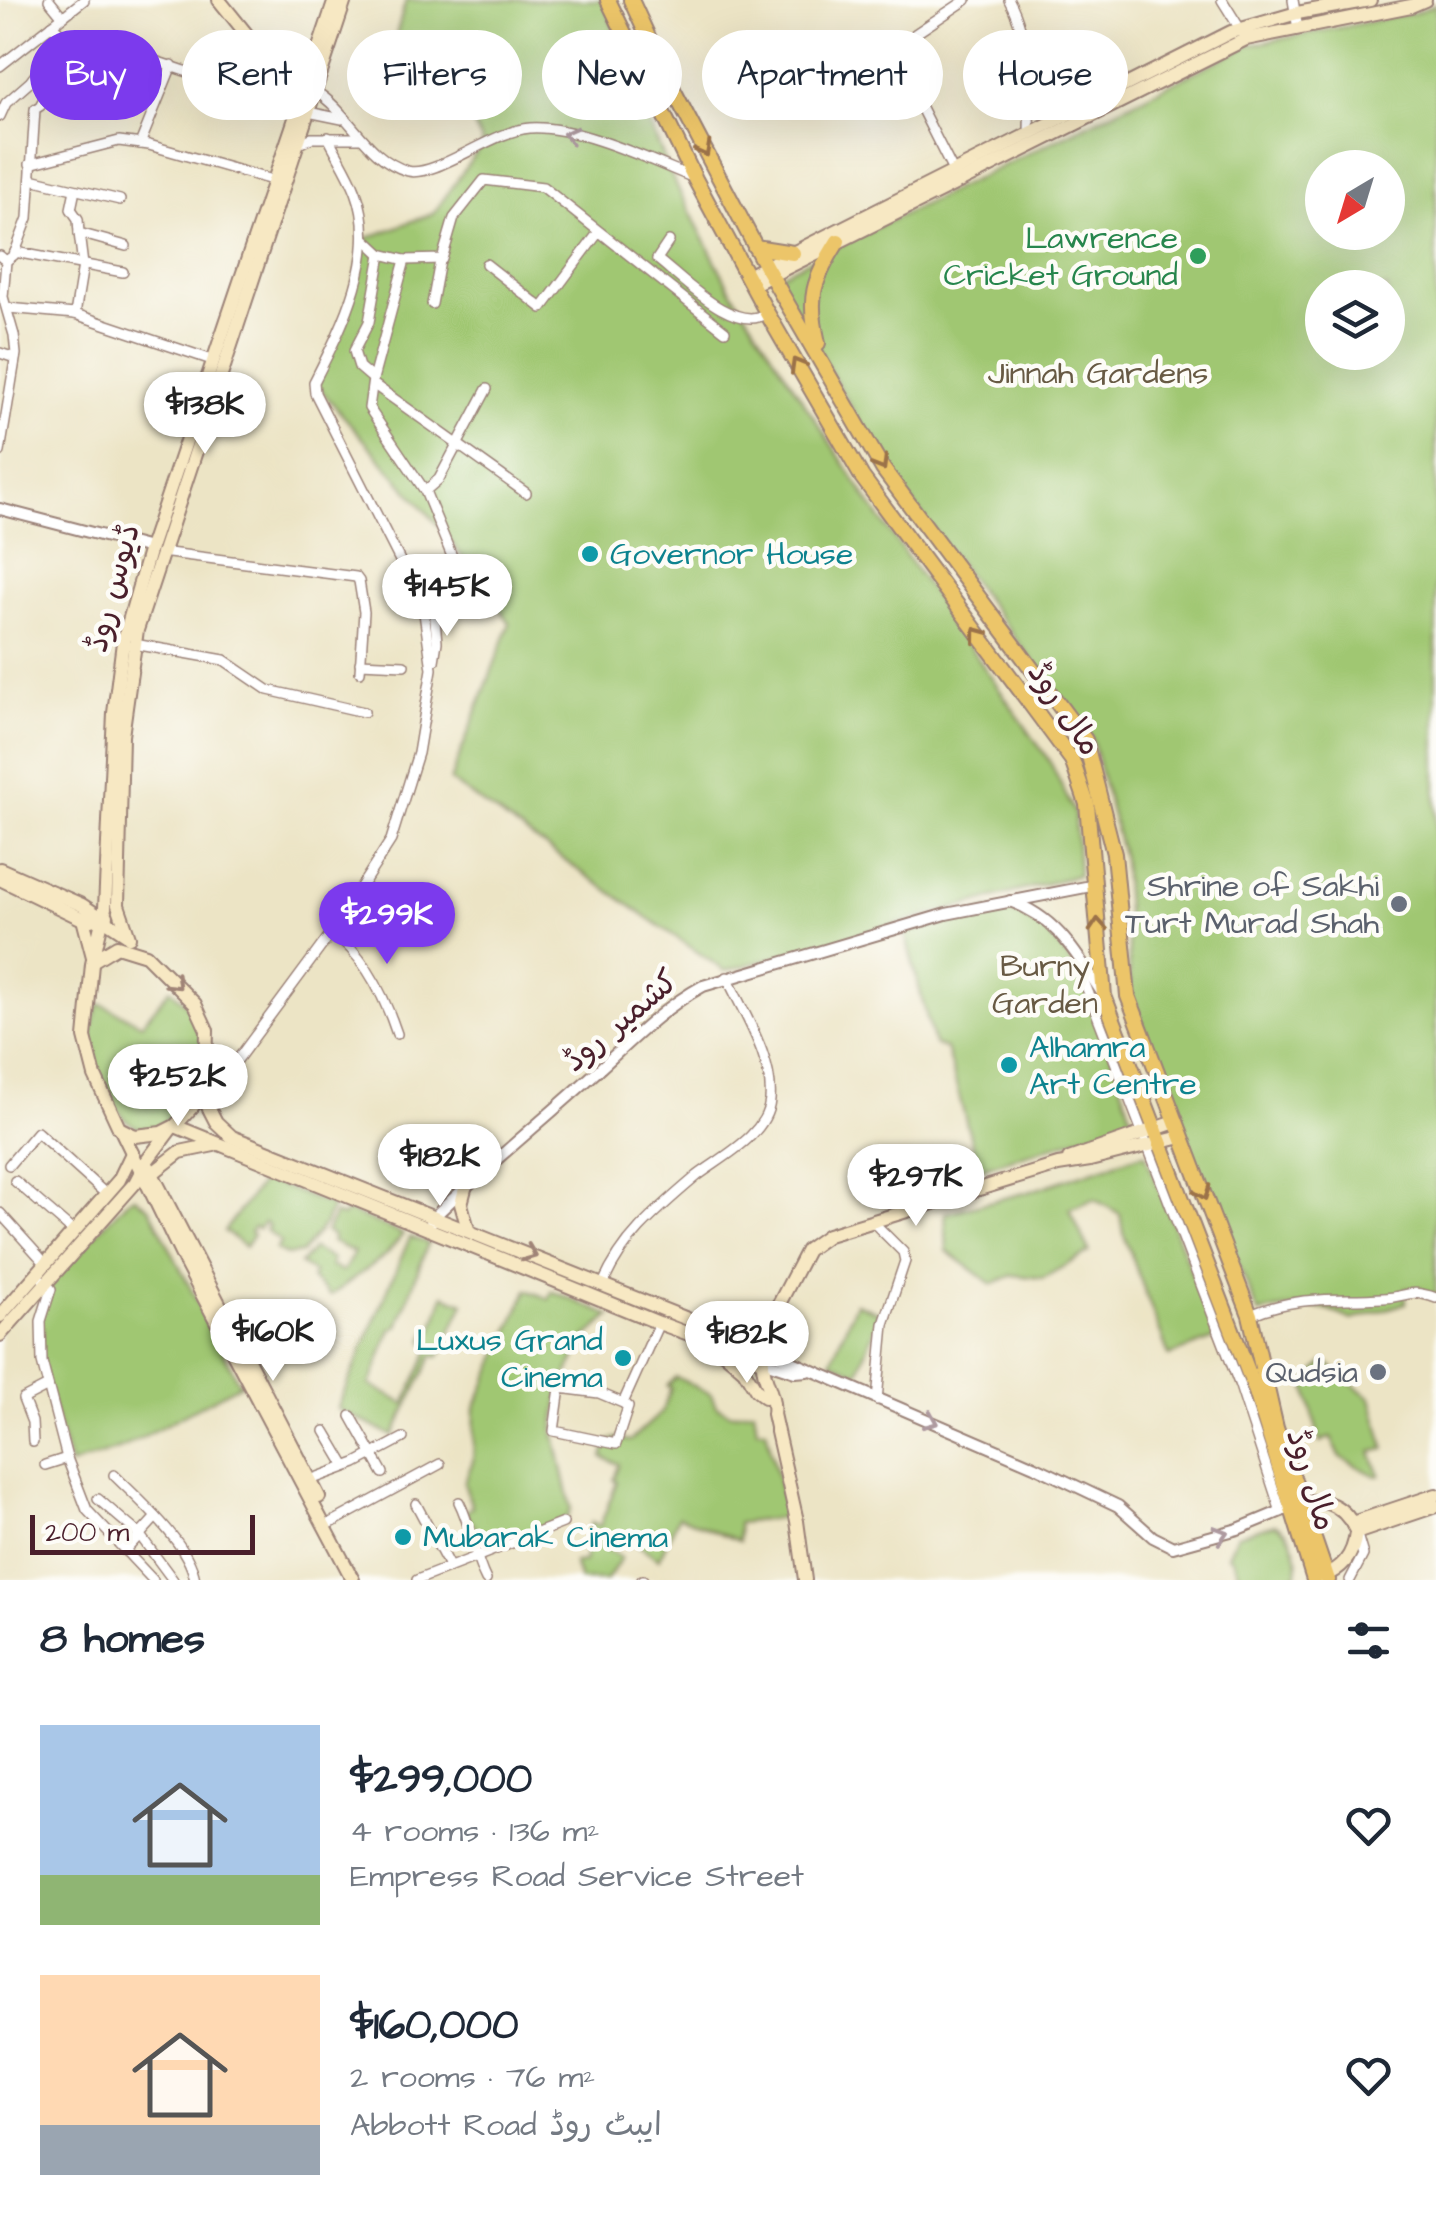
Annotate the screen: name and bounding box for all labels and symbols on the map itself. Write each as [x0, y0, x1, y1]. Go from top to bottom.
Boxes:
one-way arrow [562, 125, 579, 146]
one-way arrow [692, 140, 711, 158]
north arrow [1305, 150, 1405, 250]
place label: Lawrence Cricket Ground [943, 216, 1178, 298]
marker: Lawrence Cricket Ground [1187, 245, 1209, 267]
park label: Jinnah Gardens [988, 351, 1208, 396]
one-way arrow [790, 358, 809, 376]
pin: $138K [135, 372, 275, 457]
one-way arrow [869, 453, 888, 471]
street label: ڈیوس روڈ [74, 519, 152, 657]
place label: Governor House [610, 532, 853, 577]
marker: Governor House [579, 543, 601, 565]
pin: $145K [377, 554, 517, 639]
one-way arrow [973, 627, 990, 645]
street label: مال روڈ [1016, 653, 1112, 765]
place label: Shrine of Sakhi Turt Murad Shah [1125, 864, 1379, 946]
pin: $299K [317, 882, 457, 967]
marker: Shrine of Sakhi Turt Murad Shah [1388, 893, 1410, 915]
one-way arrow [1088, 916, 1110, 932]
park label: Burny Garden [992, 944, 1098, 1026]
street label: کشمیر روڈ [554, 959, 688, 1083]
one-way arrow [163, 971, 181, 989]
place label: Alhamra Art Centre [1029, 1025, 1197, 1107]
pin: $252K [108, 1044, 248, 1129]
marker: Alhamra Art Centre [998, 1054, 1020, 1076]
pin: $182K [370, 1124, 510, 1209]
pin: $297K [846, 1144, 986, 1229]
one-way arrow [1191, 1183, 1211, 1201]
one-way arrow [520, 1243, 538, 1263]
pin: $160K [203, 1299, 343, 1384]
pin: $182K [677, 1301, 817, 1386]
place label: Luxus Grand Cinema [416, 1318, 603, 1400]
marker: Luxus Grand Cinema [612, 1347, 634, 1369]
place label: Qudsia [1265, 1350, 1358, 1395]
marker: Qudsia [1367, 1361, 1389, 1383]
one-way arrow [921, 1410, 938, 1430]
street label: مال روڈ [1274, 1424, 1348, 1536]
scale bar [30, 1510, 255, 1554]
place label: Mubarak Cinema [423, 1515, 668, 1560]
one-way arrow [1212, 1525, 1229, 1546]
marker: Mubarak Cinema [392, 1526, 414, 1548]

